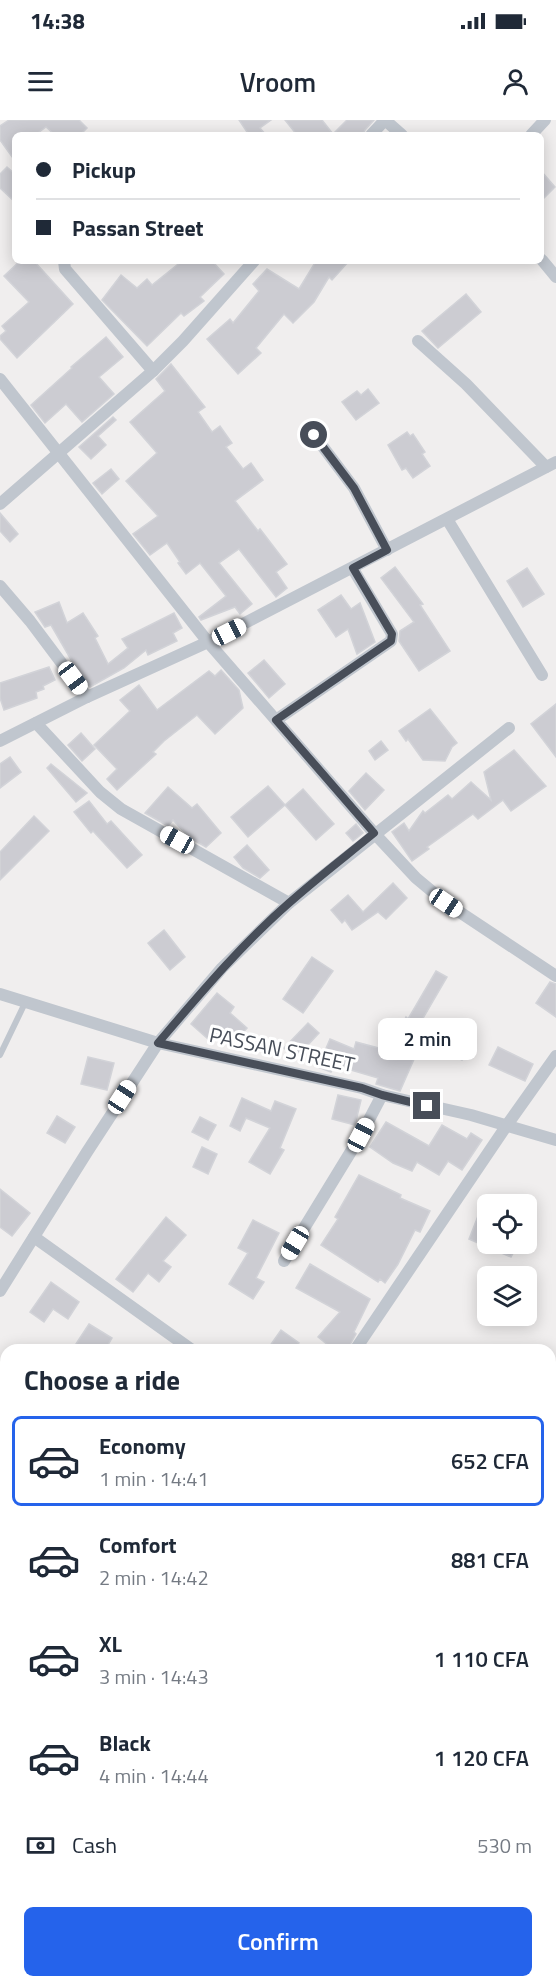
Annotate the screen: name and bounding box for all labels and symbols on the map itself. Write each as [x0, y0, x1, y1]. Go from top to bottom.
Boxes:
route start [300, 421, 327, 448]
car [209, 616, 249, 648]
car [55, 658, 91, 698]
car [157, 823, 197, 857]
car [426, 885, 466, 921]
street label: PASSAN STREET [207, 1018, 358, 1080]
callout: 2 min [378, 1019, 476, 1061]
car [105, 1077, 139, 1117]
route end [413, 1092, 440, 1119]
car [345, 1115, 377, 1155]
car [278, 1223, 312, 1263]

